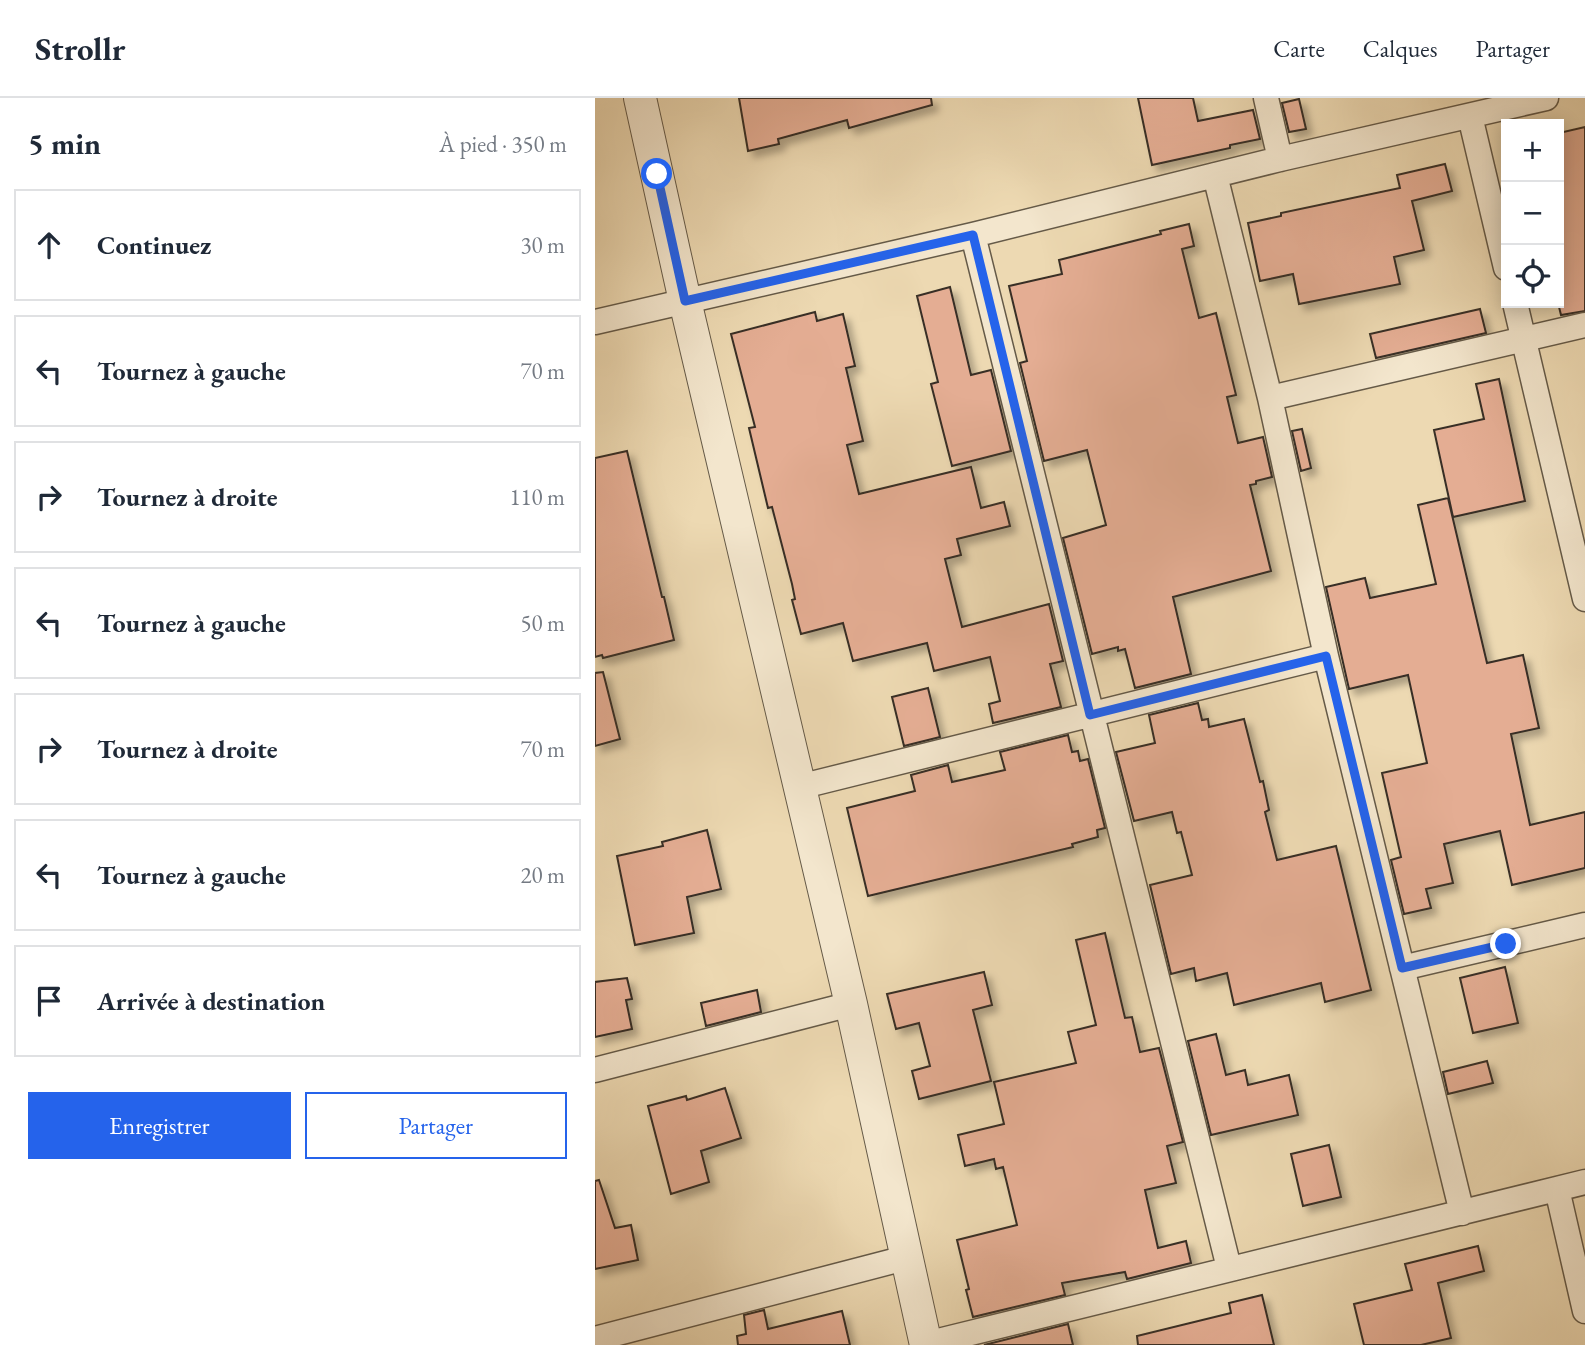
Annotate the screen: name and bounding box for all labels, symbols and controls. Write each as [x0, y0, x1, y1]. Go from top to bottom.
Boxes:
text: Strollr [35, 27, 126, 70]
text: Carte [1273, 33, 1325, 64]
text: Calques [1363, 33, 1437, 64]
text: Partager [1475, 33, 1550, 64]
map controls [1501, 119, 1564, 308]
button: + [1501, 119, 1564, 182]
text: 5 min [28, 124, 101, 163]
text: À pied · 350 m [439, 129, 567, 159]
route start [641, 158, 672, 189]
button: − [1501, 182, 1564, 245]
icon: ahead [30, 226, 68, 264]
text: Continuez [97, 228, 211, 262]
text: 30 m [520, 230, 565, 260]
button: locate [1501, 245, 1564, 308]
icon: left [30, 352, 68, 390]
text: Tournez à gauche [97, 354, 286, 388]
text: 70 m [520, 356, 565, 386]
icon: right [30, 478, 68, 516]
text: Tournez à droite [97, 480, 278, 514]
text: 110 m [509, 482, 565, 512]
icon: left [30, 604, 68, 642]
text: Tournez à gauche [97, 606, 286, 640]
text: 50 m [520, 608, 565, 638]
icon: right [30, 730, 68, 768]
text: Tournez à droite [97, 732, 278, 766]
text: 70 m [520, 734, 565, 764]
icon: left [30, 856, 68, 894]
text: Tournez à gauche [97, 858, 286, 892]
text: 20 m [520, 860, 565, 890]
route end [1490, 928, 1521, 959]
icon: arrive [30, 982, 68, 1020]
text: Arrivée à destination [97, 984, 325, 1018]
button: Enregistrer [28, 1092, 291, 1159]
button: Partager [305, 1092, 567, 1159]

